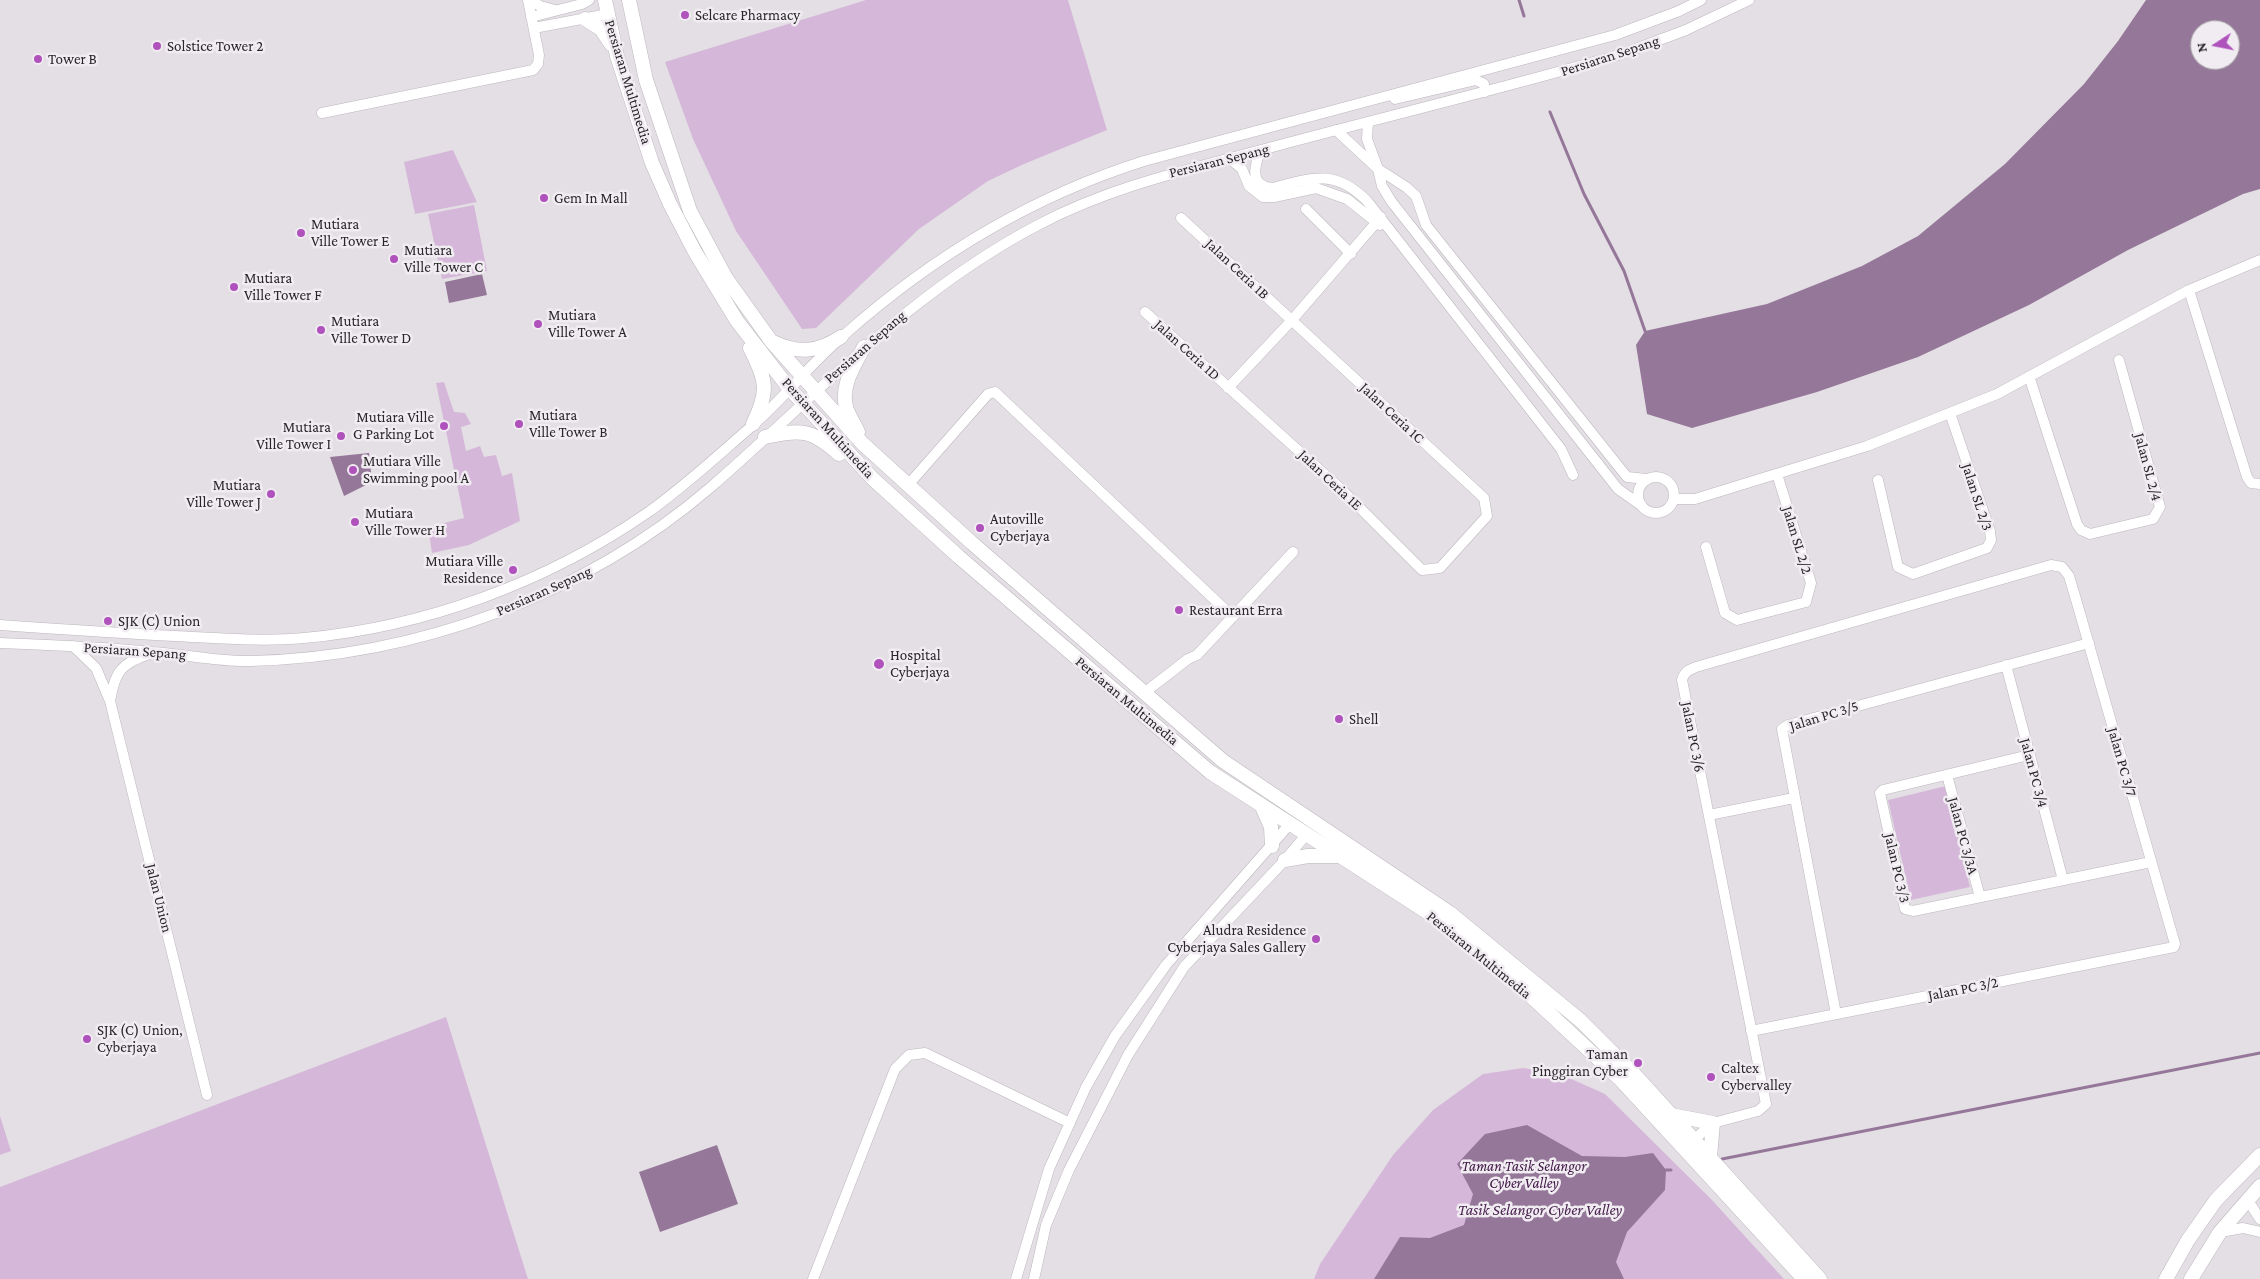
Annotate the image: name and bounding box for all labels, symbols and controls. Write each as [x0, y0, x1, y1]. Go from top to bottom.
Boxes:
place label: Selcare Pharmacy [695, 6, 800, 24]
marker: Selcare Pharmacy [679, 9, 691, 21]
street label: Persiaran Multimedia [600, 18, 656, 146]
north arrow [2190, 20, 2240, 70]
street label: Persiaran Sepang [1559, 32, 1661, 80]
place label: Solstice Tower 2 [167, 37, 264, 55]
marker: Solstice Tower 2 [151, 40, 163, 52]
text: N [2192, 41, 2210, 54]
place label: Tower B [48, 50, 97, 68]
marker: Tower B [32, 53, 44, 65]
street label: Persiaran Sepang [1167, 140, 1271, 182]
place label: Gem In Mall [554, 189, 628, 207]
marker: Gem In Mall [538, 192, 550, 204]
place label: Mutiara Ville Tower E [311, 215, 389, 250]
marker: Mutiara Ville Tower E [295, 227, 307, 239]
street label: Jalan Ceria 1B [1201, 235, 1273, 303]
place label: Mutiara Ville Tower C [404, 241, 483, 276]
marker: Mutiara Ville Tower C [388, 253, 400, 265]
place label: Mutiara Ville Tower F [244, 269, 322, 304]
marker: Mutiara Ville Tower F [228, 281, 240, 293]
place label: Mutiara Ville Tower A [548, 306, 627, 341]
street label: Persiaran Sepang [820, 307, 910, 387]
place label: Mutiara Ville Tower D [331, 312, 411, 347]
street label: Jalan Ceria 1D [1150, 316, 1224, 384]
marker: Mutiara Ville Tower A [532, 318, 544, 330]
marker: Mutiara Ville Tower D [315, 324, 327, 336]
street label: Persiaran Multimedia [778, 374, 878, 482]
street label: Jalan Ceria 1C [1356, 379, 1428, 447]
place label: Mutiara Ville Tower B [529, 406, 607, 441]
place label: Mutiara Ville G Parking Lot [353, 408, 434, 443]
place label: Mutiara Ville Tower I [256, 418, 331, 453]
marker: Mutiara Ville Tower B [513, 418, 525, 430]
marker: Mutiara Ville G Parking Lot [438, 420, 450, 432]
marker: Mutiara Ville Tower I [335, 430, 347, 442]
street label: Jalan SL 2/4 [2130, 431, 2166, 503]
street label: Jalan Ceria 1E [1294, 446, 1366, 514]
place label: Mutiara Ville Swimming pool A [363, 452, 469, 487]
street label: Jalan SL 2/3 [1958, 461, 1996, 533]
marker: Mutiara Ville Swimming pool A [347, 464, 359, 476]
place label: Mutiara Ville Tower J [186, 476, 261, 511]
marker: Mutiara Ville Tower J [265, 488, 277, 500]
place label: Mutiara Ville Tower H [365, 504, 445, 539]
street label: Jalan SL 2/2 [1778, 504, 1816, 576]
place label: Autoville Cyberjaya [990, 510, 1050, 545]
marker: Mutiara Ville Tower H [349, 516, 361, 528]
marker: Autoville Cyberjaya [974, 522, 986, 534]
place label: Mutiara Ville Residence [425, 552, 503, 587]
street label: Persiaran Sepang [494, 562, 594, 620]
marker: Mutiara Ville Residence [507, 564, 519, 576]
place label: Restaurant Erra [1189, 601, 1283, 619]
marker: Restaurant Erra [1173, 604, 1185, 616]
place label: SJK (C) Union [118, 612, 200, 630]
marker: SJK (C) Union [102, 615, 114, 627]
street label: Persiaran Sepang [83, 638, 187, 664]
place label: Hospital Cyberjaya [890, 646, 950, 681]
street label: Persiaran Multimedia [1072, 653, 1182, 749]
marker: Hospital Cyberjaya [872, 657, 886, 671]
street label: Jalan PC 3/5 [1787, 697, 1861, 735]
street label: Jalan PC 3/6 [1677, 700, 1709, 774]
place label: Shell [1349, 710, 1379, 728]
marker: Shell [1333, 713, 1345, 725]
street label: Jalan PC 3/7 [2104, 725, 2140, 799]
street label: Jalan PC 3/4 [2016, 736, 2052, 810]
street label: Jalan PC 3/3A [1944, 795, 1982, 877]
street label: Jalan PC 3/3 [1880, 831, 1914, 905]
street label: Jalan Union [142, 862, 176, 934]
street label: Persiaran Multimedia [1423, 907, 1535, 1003]
place label: Aludra Residence Cyberjaya Sales Gallery [1167, 921, 1306, 956]
marker: Aludra Residence Cyberjaya Sales Gallery [1310, 933, 1322, 945]
street label: Jalan PC 3/2 [1926, 973, 2000, 1005]
place label: SJK (C) Union, Cyberjaya [97, 1021, 183, 1056]
marker: SJK (C) Union, Cyberjaya [81, 1033, 93, 1045]
place label: Taman Pinggiran Cyber [1532, 1045, 1628, 1080]
marker: Taman Pinggiran Cyber [1632, 1057, 1644, 1069]
place label: Caltex Cybervalley [1721, 1059, 1791, 1094]
marker: Caltex Cybervalley [1705, 1071, 1717, 1083]
park label: Taman Tasik Selangor Cyber Valley [1462, 1157, 1586, 1192]
water label: Tasik Selangor Cyber Valley [1458, 1200, 1622, 1220]

